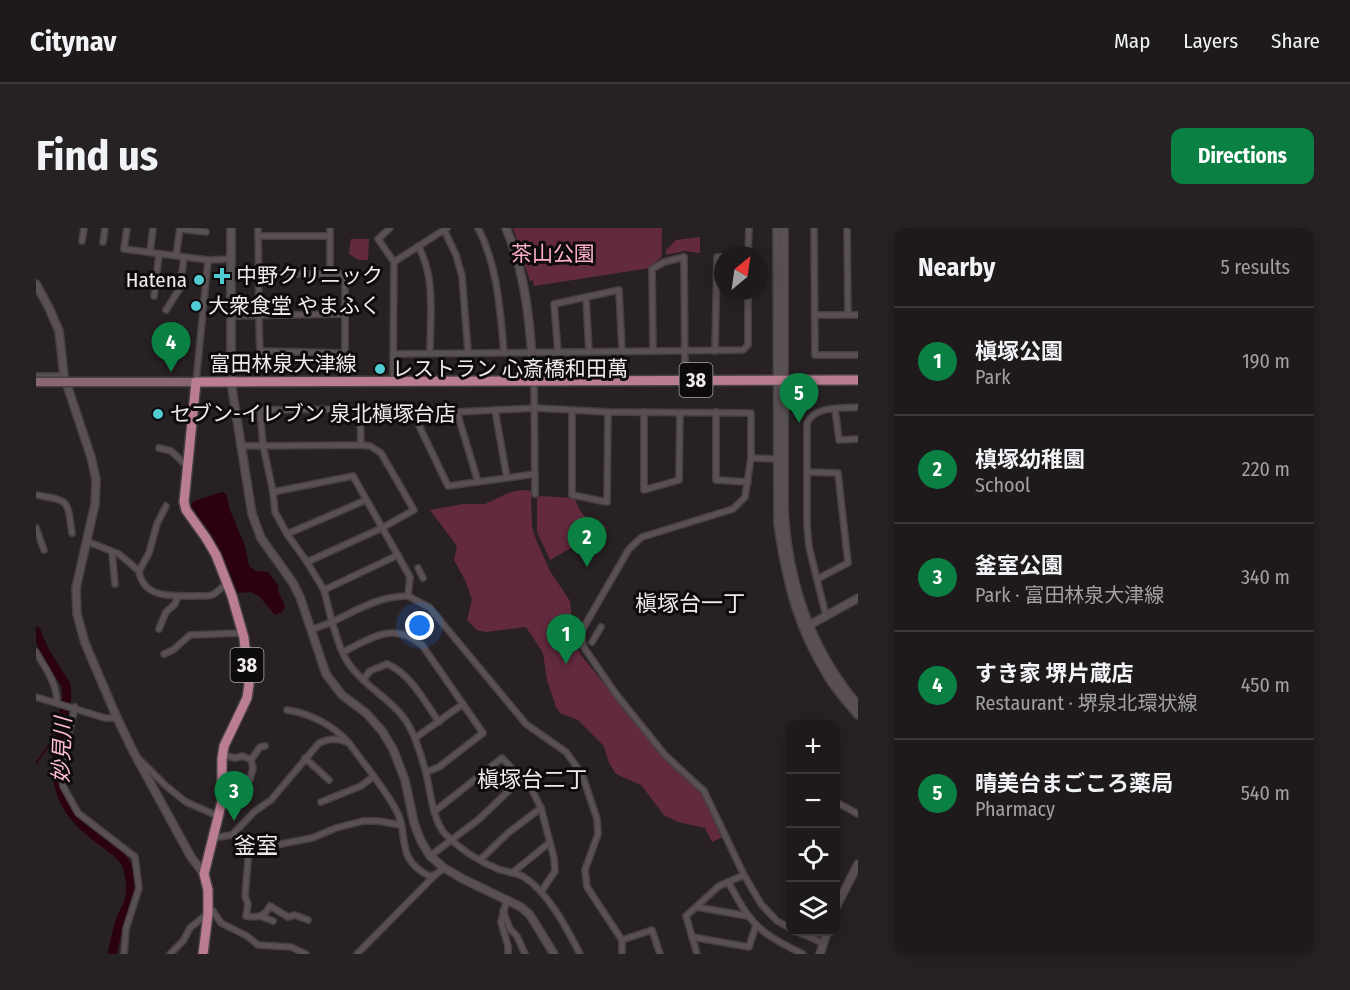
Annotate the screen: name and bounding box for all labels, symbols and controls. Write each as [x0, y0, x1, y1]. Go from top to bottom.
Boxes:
text: Citynav [30, 25, 116, 58]
text: Map [1114, 28, 1150, 54]
text: Layers [1183, 28, 1238, 54]
text: Share [1271, 28, 1320, 54]
button: Directions [1171, 128, 1314, 184]
text: Find us [36, 131, 158, 181]
park label: 茶山公園 [511, 241, 595, 267]
north arrow [714, 246, 768, 300]
text: Nearby [918, 252, 995, 283]
text: 5 results [1220, 255, 1290, 279]
place label: 中野クリニック [236, 263, 383, 289]
place label: Hatena [126, 267, 187, 293]
marker: 中野クリニック [213, 267, 231, 285]
marker: Hatena [192, 273, 206, 287]
place label: 大衆食堂 やまふく [208, 293, 381, 319]
marker: 大衆食堂 やまふく [189, 299, 203, 313]
pin: 4 [152, 322, 190, 372]
text: 槇塚公園 [975, 338, 1063, 365]
text: 1 [933, 349, 942, 373]
text: 190 m [1242, 349, 1290, 373]
street label: 富田林泉大津線 [210, 351, 357, 377]
place label: レストラン 心斎橋和田萬 [392, 356, 628, 382]
marker: レストラン 心斎橋和田萬 [373, 362, 387, 376]
road number: 38 [680, 363, 712, 397]
text: Park [975, 365, 1011, 389]
pin: 5 [780, 374, 819, 423]
place label: セブン-イレブン 泉北槇塚台店 [170, 401, 456, 427]
marker: セブン-イレブン 泉北槇塚台店 [151, 407, 165, 421]
text: 槙塚幼稚園 [975, 446, 1085, 473]
text: 2 [933, 457, 942, 481]
text: 220 m [1242, 457, 1290, 481]
text: School [975, 473, 1030, 497]
pin: 2 [568, 518, 606, 567]
text: 釜室公園 [975, 552, 1063, 579]
text: 3 [933, 565, 942, 589]
text: 340 m [1241, 565, 1290, 589]
text: Park · 富田林泉大津線 [975, 583, 1164, 607]
district label: 槇塚台一丁 [635, 590, 745, 617]
your location [405, 611, 434, 640]
pin: 1 [546, 614, 586, 664]
road number: 38 [230, 648, 264, 682]
text: すき家 堺片蔵店 [975, 660, 1134, 687]
text: 4 [932, 673, 943, 697]
text: 450 m [1241, 673, 1290, 697]
text: Restaurant · 堺泉北環状線 [975, 691, 1198, 715]
water label: 妙見川 [47, 715, 77, 783]
map controls [786, 720, 840, 936]
button: + [786, 720, 840, 774]
district label: 槇塚台二丁 [477, 766, 587, 793]
text: 晴美台まごころ薬局 [975, 770, 1173, 797]
pin: 3 [214, 772, 254, 821]
button: − [786, 774, 840, 828]
text: 5 [933, 781, 942, 805]
text: 540 m [1241, 781, 1290, 805]
text: Pharmacy [975, 797, 1055, 821]
button: locate [786, 828, 840, 882]
district label: 釜室 [234, 832, 278, 859]
button: layers [786, 882, 840, 936]

